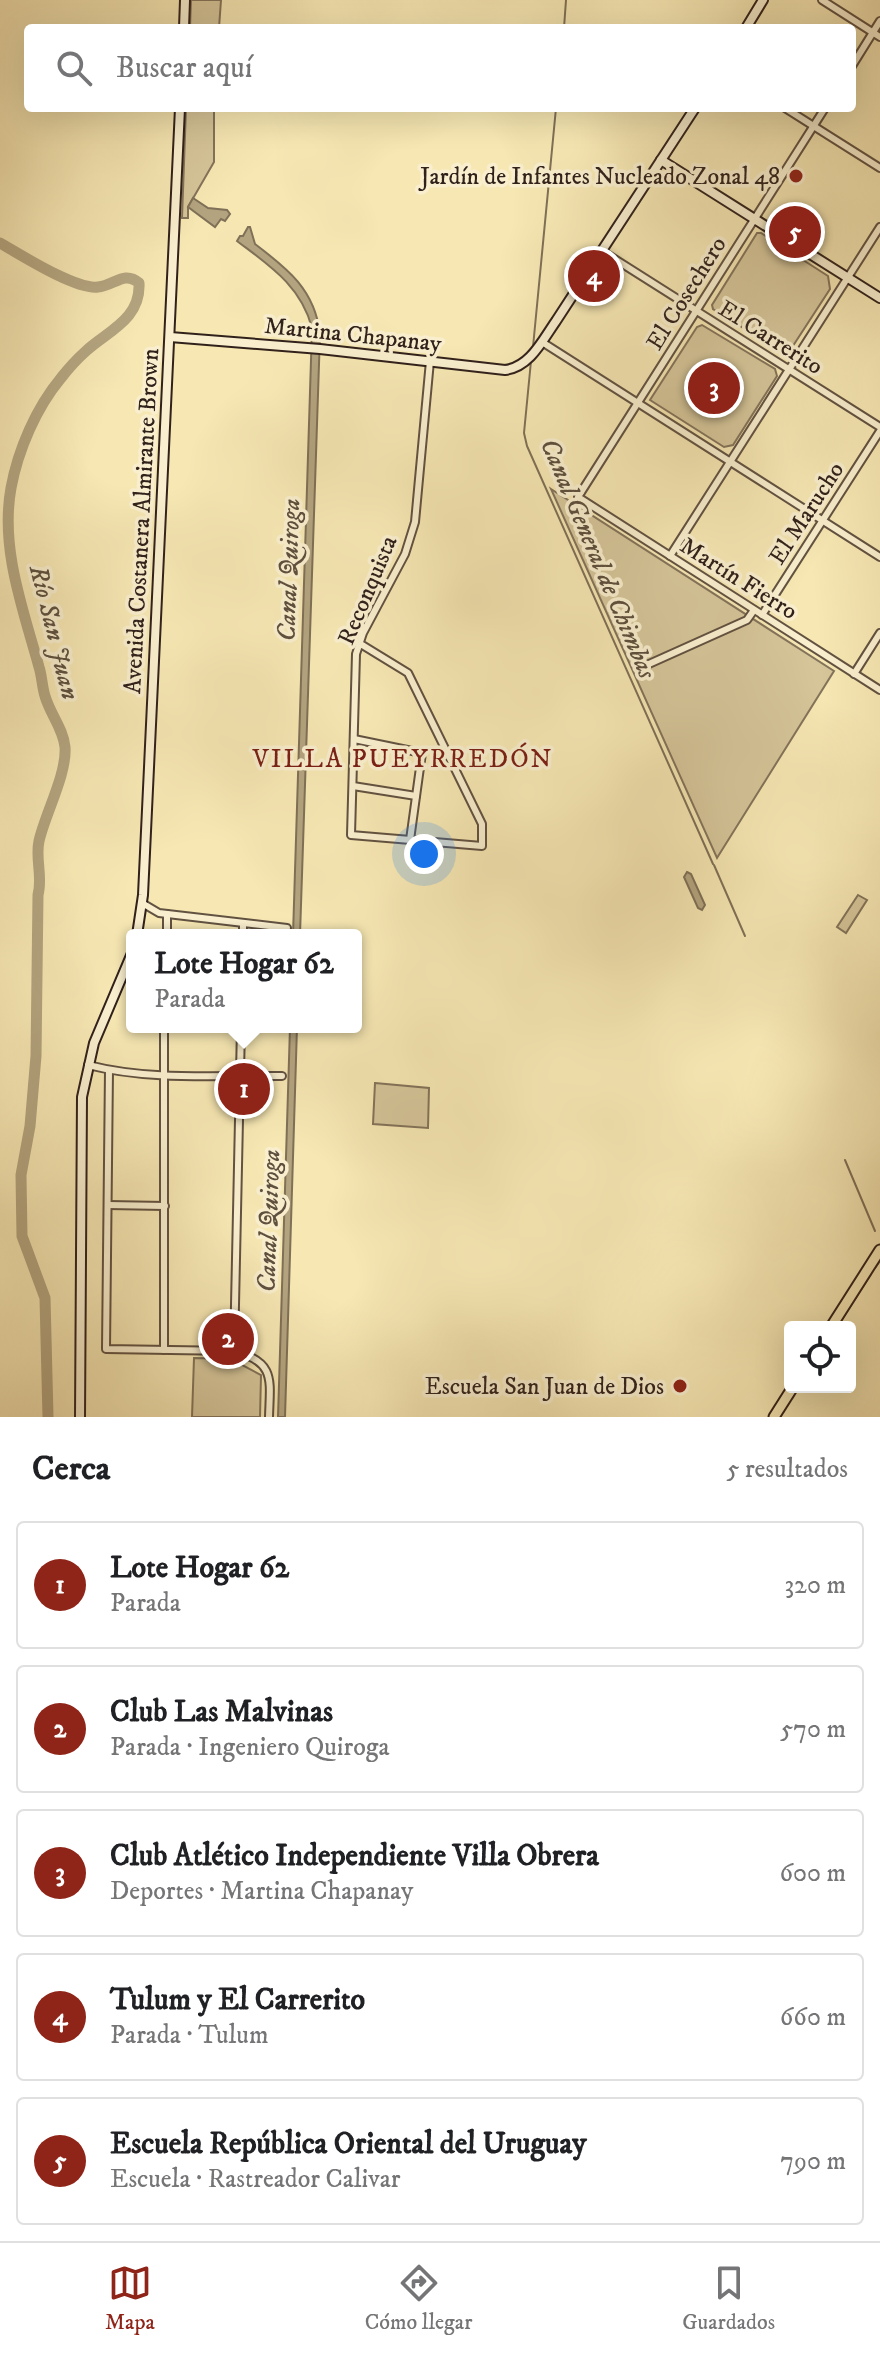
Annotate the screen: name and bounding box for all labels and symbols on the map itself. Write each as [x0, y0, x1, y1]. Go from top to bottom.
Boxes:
place label: Jardín de Infantes Nucleado Zonal 48 [418, 162, 780, 192]
marker: Jardín de Infantes Nucleado Zonal 48 [787, 167, 805, 185]
pin: 5 [769, 202, 821, 262]
street label: El Cosechero [640, 231, 734, 356]
pin: 4 [568, 246, 620, 306]
street label: El Carrerito [713, 294, 828, 382]
street label: Martina Chapanay [263, 311, 443, 359]
street label: Avenida Costanera Almirante Brown [118, 347, 166, 695]
pin: 3 [688, 358, 740, 418]
water label: Canal General de Chimbas [532, 433, 664, 685]
street label: El Marucho [763, 457, 851, 571]
water label: Canal Quiroga [271, 498, 308, 642]
street label: Reconquista [331, 530, 405, 650]
street label: Martín Fierro [674, 531, 803, 627]
water label: Río San Juan [21, 561, 86, 703]
district label: VILLA PUEYRREDÓN [251, 742, 554, 776]
your location [404, 834, 444, 874]
pin: 1 [218, 1059, 270, 1119]
water label: Canal Quiroga [251, 1149, 288, 1293]
pin: 2 [202, 1309, 254, 1369]
place label: Escuela San Juan de Dios [425, 1372, 664, 1402]
marker: Escuela San Juan de Dios [671, 1377, 689, 1395]

